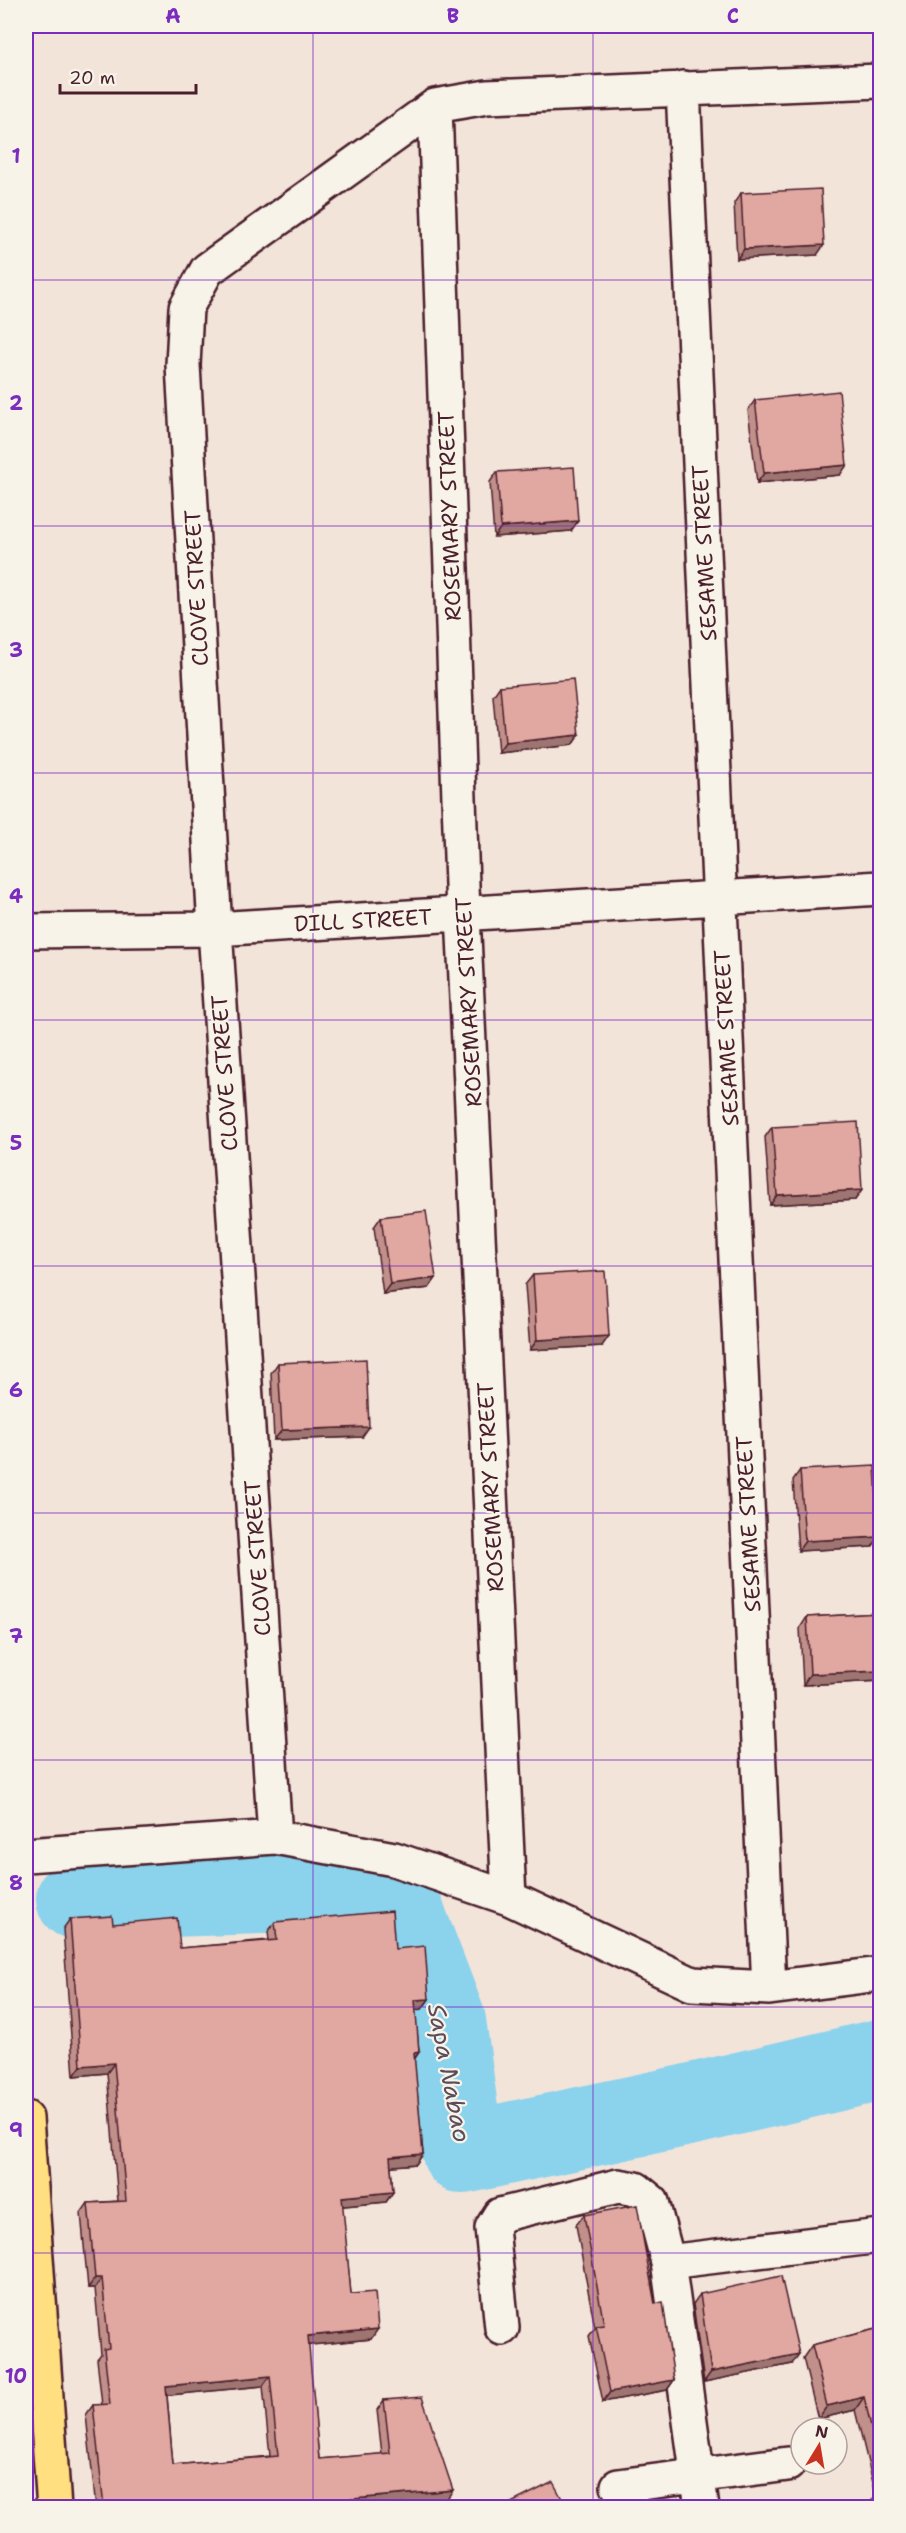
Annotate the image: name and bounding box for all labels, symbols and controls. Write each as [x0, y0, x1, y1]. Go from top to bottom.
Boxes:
text: A [165, 3, 181, 29]
text: B [447, 3, 459, 29]
text: C [727, 3, 739, 29]
scale bar [60, 57, 196, 95]
text: 20 m [69, 66, 115, 90]
text: 1 [11, 143, 21, 169]
text: 2 [9, 390, 23, 416]
street label: ROSEMARY STREET [431, 410, 468, 622]
street label: SESAME STREET [685, 464, 724, 642]
street label: CLOVE STREET [178, 509, 215, 667]
text: 3 [9, 637, 23, 663]
text: 4 [9, 883, 23, 909]
street label: ROSEMARY STREET [448, 896, 488, 1108]
street label: DILL STREET [293, 902, 433, 939]
street label: SESAME STREET [707, 949, 746, 1127]
street label: CLOVE STREET [205, 993, 244, 1152]
text: 5 [10, 1130, 22, 1156]
text: 6 [9, 1377, 23, 1403]
street label: ROSEMARY STREET [470, 1381, 510, 1593]
street label: SESAME STREET [729, 1435, 768, 1613]
street label: CLOVE STREET [238, 1478, 277, 1637]
text: 7 [9, 1623, 23, 1649]
text: 8 [9, 1870, 23, 1896]
water label: Sapa Nabao [420, 2001, 478, 2145]
text: 9 [9, 2117, 23, 2143]
text: 10 [5, 2363, 27, 2389]
north arrow [789, 2416, 849, 2476]
text: N [814, 2420, 830, 2443]

